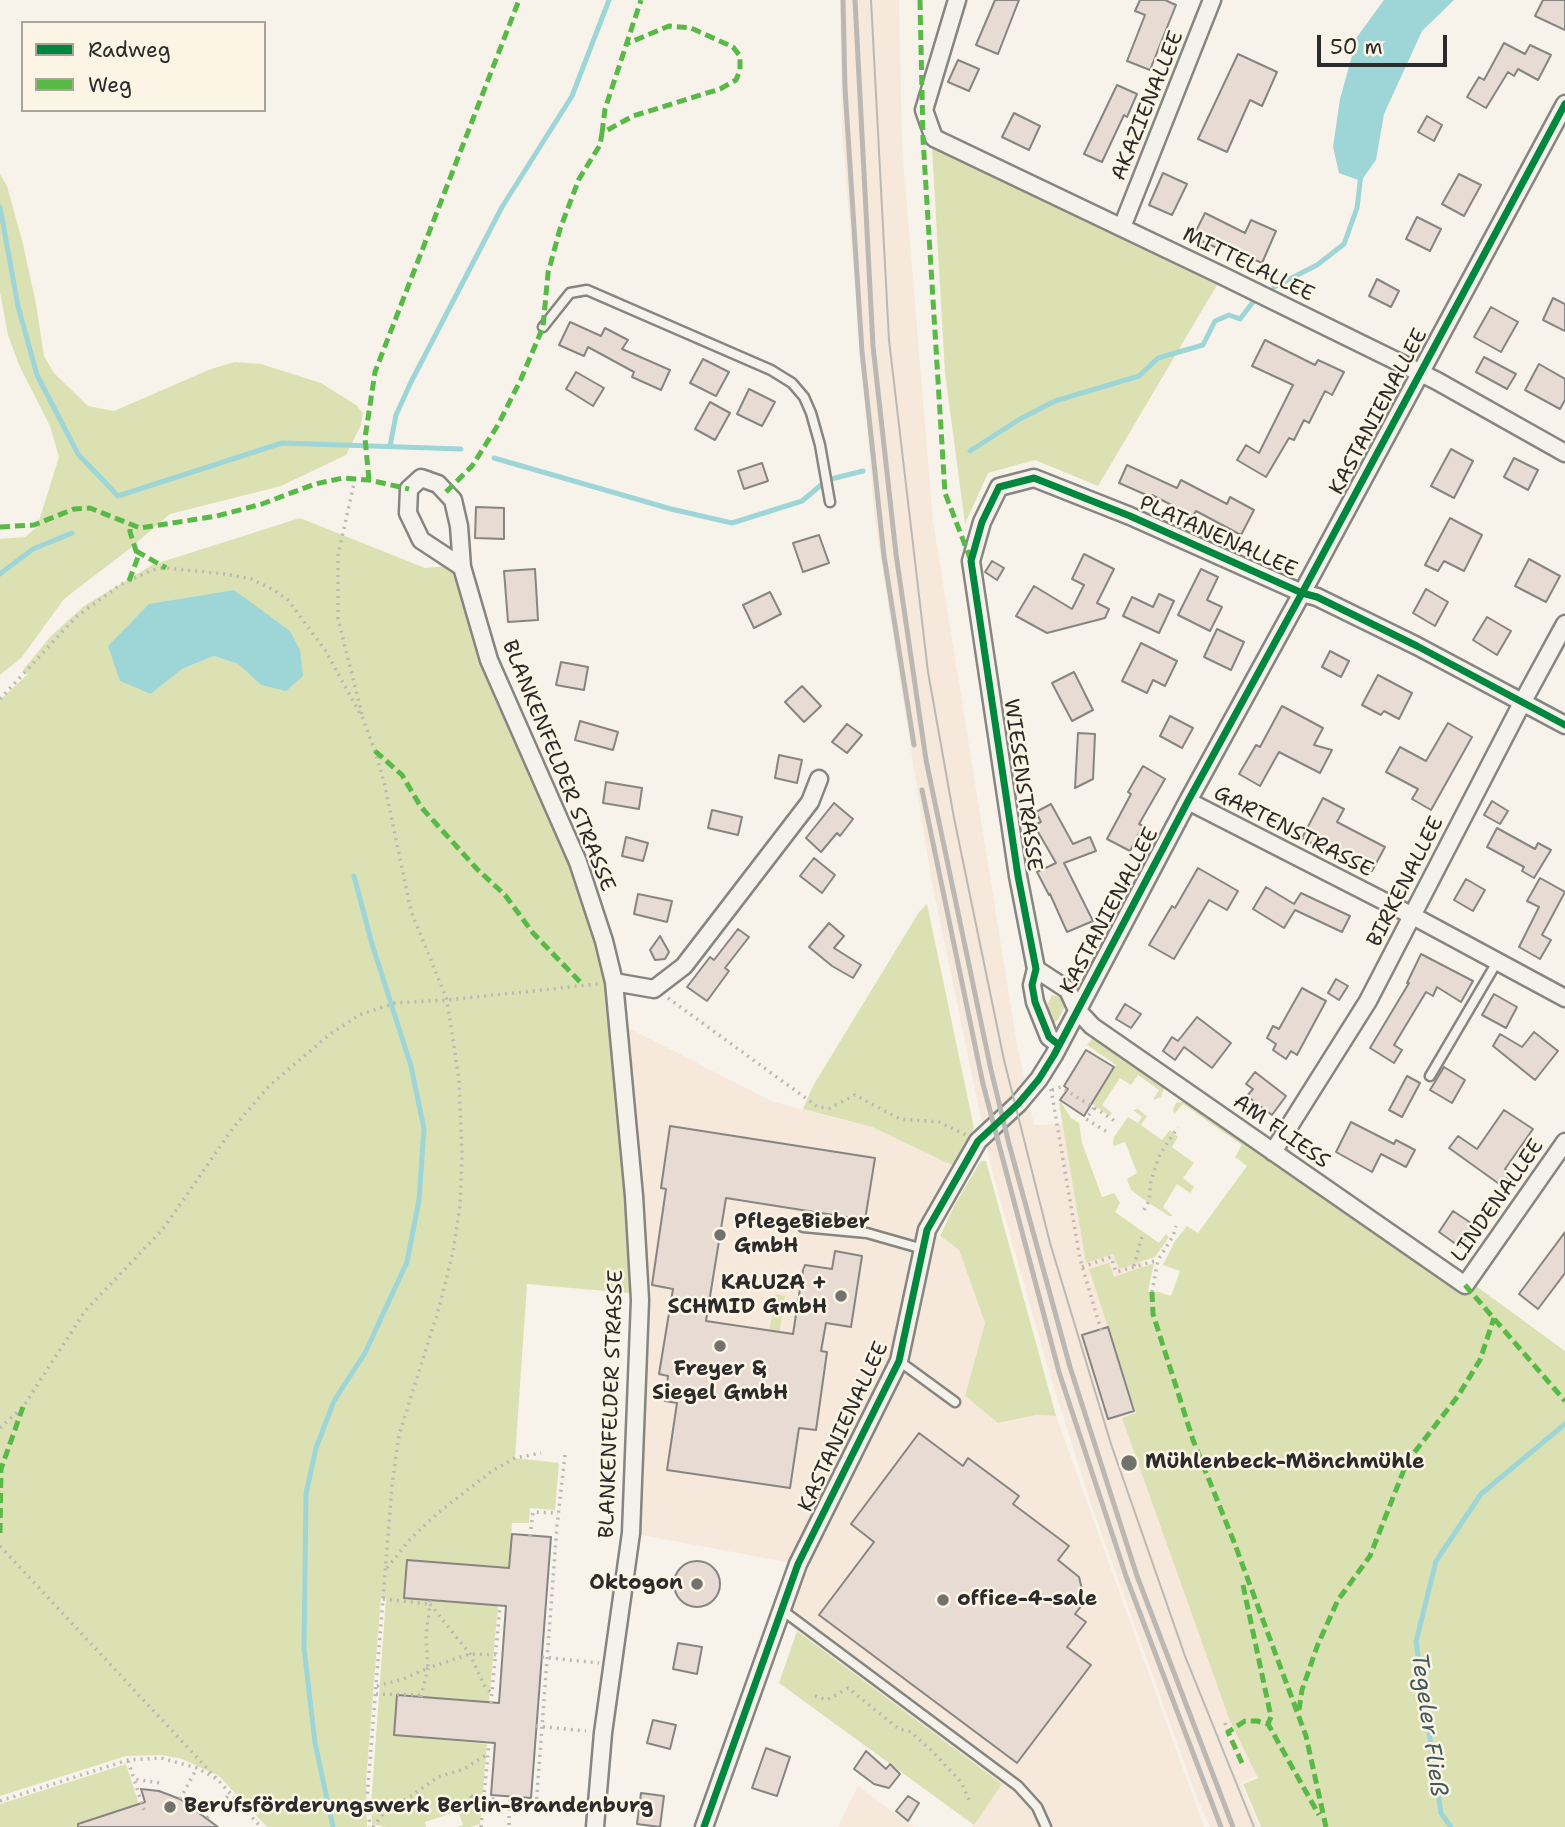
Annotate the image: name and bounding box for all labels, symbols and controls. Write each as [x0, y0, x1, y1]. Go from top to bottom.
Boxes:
legend [21, 21, 266, 112]
scale bar [1320, 21, 1450, 65]
street label: AKAZIENALLEE [1107, 28, 1189, 184]
text: 50 m [1330, 33, 1383, 61]
text: Radweg [88, 36, 171, 64]
text: Weg [88, 71, 132, 99]
street label: MITTELALLEE [1178, 222, 1318, 308]
street label: KASTANIENALLEE [1325, 325, 1433, 499]
street label: PLATANENALLEE [1135, 491, 1301, 583]
street label: BLANKENFELDER STRASSE [496, 637, 620, 895]
street label: WIESENSTRASSE [997, 697, 1047, 873]
street label: GARTENSTRASSE [1209, 781, 1377, 883]
street label: BIRKENALLEE [1362, 813, 1450, 951]
street label: KASTANIENALLEE [1056, 824, 1164, 998]
street label: AM FLIESS [1228, 1090, 1334, 1174]
street label: LINDENALLEE [1446, 1135, 1550, 1267]
place label: PflegeBieber GmbH [734, 1210, 870, 1260]
marker: PflegeBieber GmbH [712, 1227, 728, 1243]
street label: BLANKENFELDER STRASSE [595, 1269, 629, 1539]
place label: KALUZA + SCHMID GmbH [668, 1271, 827, 1321]
marker: KALUZA + SCHMID GmbH [833, 1288, 849, 1304]
marker: Freyer & Siegel GmbH [712, 1338, 728, 1354]
street label: KASTANIENALLEE [794, 1338, 894, 1516]
place label: Freyer & Siegel GmbH [652, 1357, 788, 1407]
place label: Mühlenbeck-Mönchmühle [1145, 1450, 1425, 1476]
marker: Mühlenbeck-Mönchmühle [1119, 1453, 1139, 1473]
place label: Oktogon [589, 1571, 683, 1597]
marker: Oktogon [689, 1576, 705, 1592]
place label: office-4-sale [957, 1587, 1097, 1613]
marker: office-4-sale [935, 1592, 951, 1608]
water label: Tegeler Fließ [1404, 1651, 1452, 1799]
place label: Berufsförderungswerk Berlin-Brandenburg [184, 1794, 653, 1820]
marker: Berufsförderungswerk Berlin-Brandenburg [162, 1799, 178, 1815]

